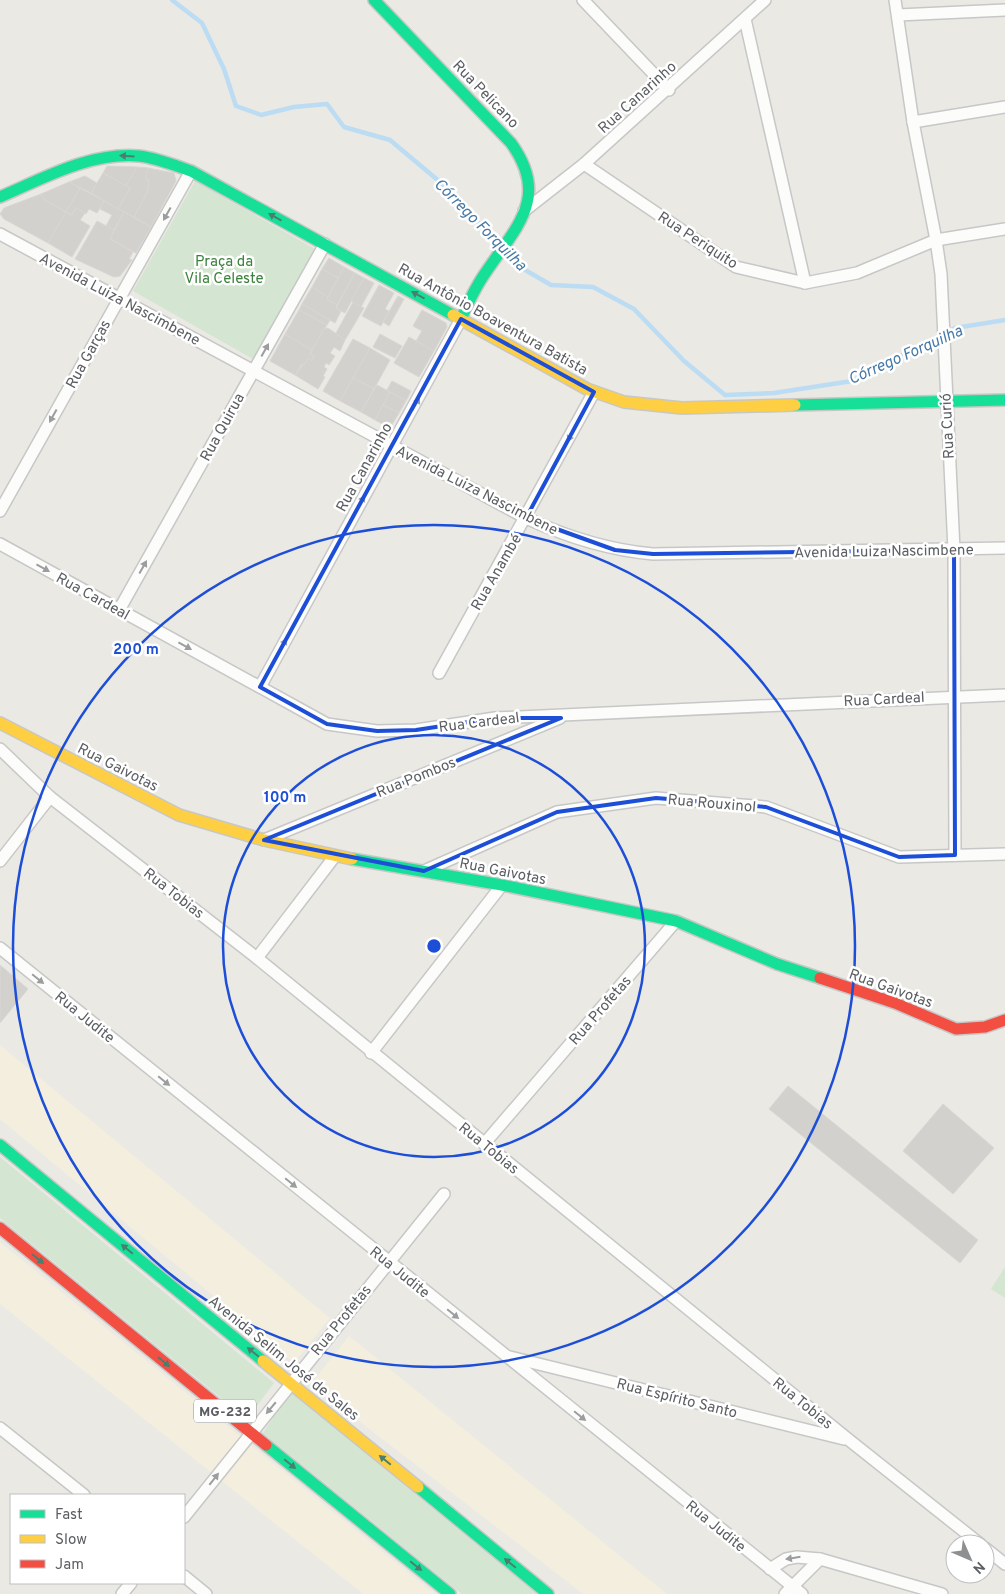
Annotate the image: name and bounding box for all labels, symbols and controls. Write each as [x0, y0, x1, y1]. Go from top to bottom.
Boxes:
street label: Rua Pelicano [448, 57, 522, 133]
street label: Rua Canarinho [595, 58, 681, 138]
one-way arrow [119, 151, 135, 159]
water label: Córrego Forquilha [429, 175, 531, 276]
one-way arrow [163, 206, 171, 221]
street label: Rua Periquito [654, 208, 741, 274]
one-way arrow [268, 213, 283, 221]
street label: Avenida Luiza Nascimbene [36, 250, 203, 351]
park label: Praça da Vila Celeste [184, 253, 264, 289]
street label: Rua Antônio Boaventura Batista [394, 260, 590, 381]
one-way arrow [411, 291, 425, 299]
street label: Rua Garças [63, 317, 116, 393]
water label: Córrego Forquilha [846, 321, 967, 390]
one-way arrow [261, 343, 270, 356]
street label: Rua Quirua [197, 390, 250, 465]
street label: Rua Curió [937, 393, 960, 459]
one-way arrow [411, 397, 420, 411]
one-way arrow [49, 410, 58, 423]
street label: Rua Canarinho [333, 420, 398, 516]
one-way arrow [567, 428, 575, 442]
street label: Avenida Luiza Nascimbene [392, 442, 561, 541]
one-way arrow [357, 496, 366, 509]
street label: Rua Anambé [468, 531, 527, 614]
street label: Avenida Luiza Nascimbene [794, 541, 974, 564]
one-way arrow [138, 561, 147, 574]
one-way arrow [35, 564, 50, 572]
street label: Rua Cardeal [52, 569, 132, 625]
one-way arrow [279, 637, 287, 652]
text: 200 m [113, 641, 159, 660]
one-way arrow [178, 642, 192, 651]
street label: Rua Cardeal [843, 689, 925, 712]
street label: Rua Cardeal [438, 709, 521, 738]
street label: Rua Gaivotas [74, 740, 161, 797]
street label: Rua Pombos [374, 754, 459, 803]
text: 100 m [264, 789, 306, 808]
street label: Rua Rouxinol [667, 791, 757, 818]
street label: Rua Gaivotas [458, 855, 548, 890]
street label: Rua Tobias [139, 865, 207, 924]
centre of rings [425, 937, 443, 955]
street label: Rua Gaivotas [846, 965, 935, 1013]
street label: Rua Profetas [566, 972, 636, 1050]
one-way arrow [31, 973, 44, 984]
street label: Rua Judite [50, 988, 118, 1048]
one-way arrow [157, 1075, 170, 1086]
street label: Rua Tobias [454, 1119, 522, 1179]
one-way arrow [284, 1177, 297, 1188]
street label: Rua Judite [365, 1243, 433, 1303]
one-way arrow [121, 1244, 134, 1255]
one-way arrow [32, 1253, 44, 1264]
street label: Rua Profetas [308, 1282, 377, 1360]
street label: Avenida Selim José de Sales [204, 1292, 362, 1426]
one-way arrow [447, 1309, 460, 1320]
one-way arrow [247, 1347, 260, 1358]
one-way arrow [157, 1356, 170, 1367]
street label: Rua Tobias [768, 1374, 836, 1434]
street label: Rua Espírito Santo [614, 1375, 739, 1424]
road number: MG-232 [194, 1400, 256, 1422]
one-way arrow [265, 1401, 277, 1413]
one-way arrow [573, 1411, 586, 1422]
one-way arrow [379, 1454, 392, 1465]
one-way arrow [283, 1459, 296, 1470]
one-way arrow [208, 1473, 219, 1486]
legend [10, 1494, 185, 1584]
street label: Rua Judite [681, 1497, 749, 1557]
text: Fast [55, 1506, 83, 1525]
text: Slow [55, 1531, 87, 1550]
north arrow [945, 1534, 995, 1584]
one-way arrow [785, 1555, 801, 1563]
text: Jam [55, 1556, 84, 1575]
one-way arrow [504, 1558, 517, 1569]
text: N [969, 1558, 988, 1577]
one-way arrow [409, 1561, 422, 1572]

